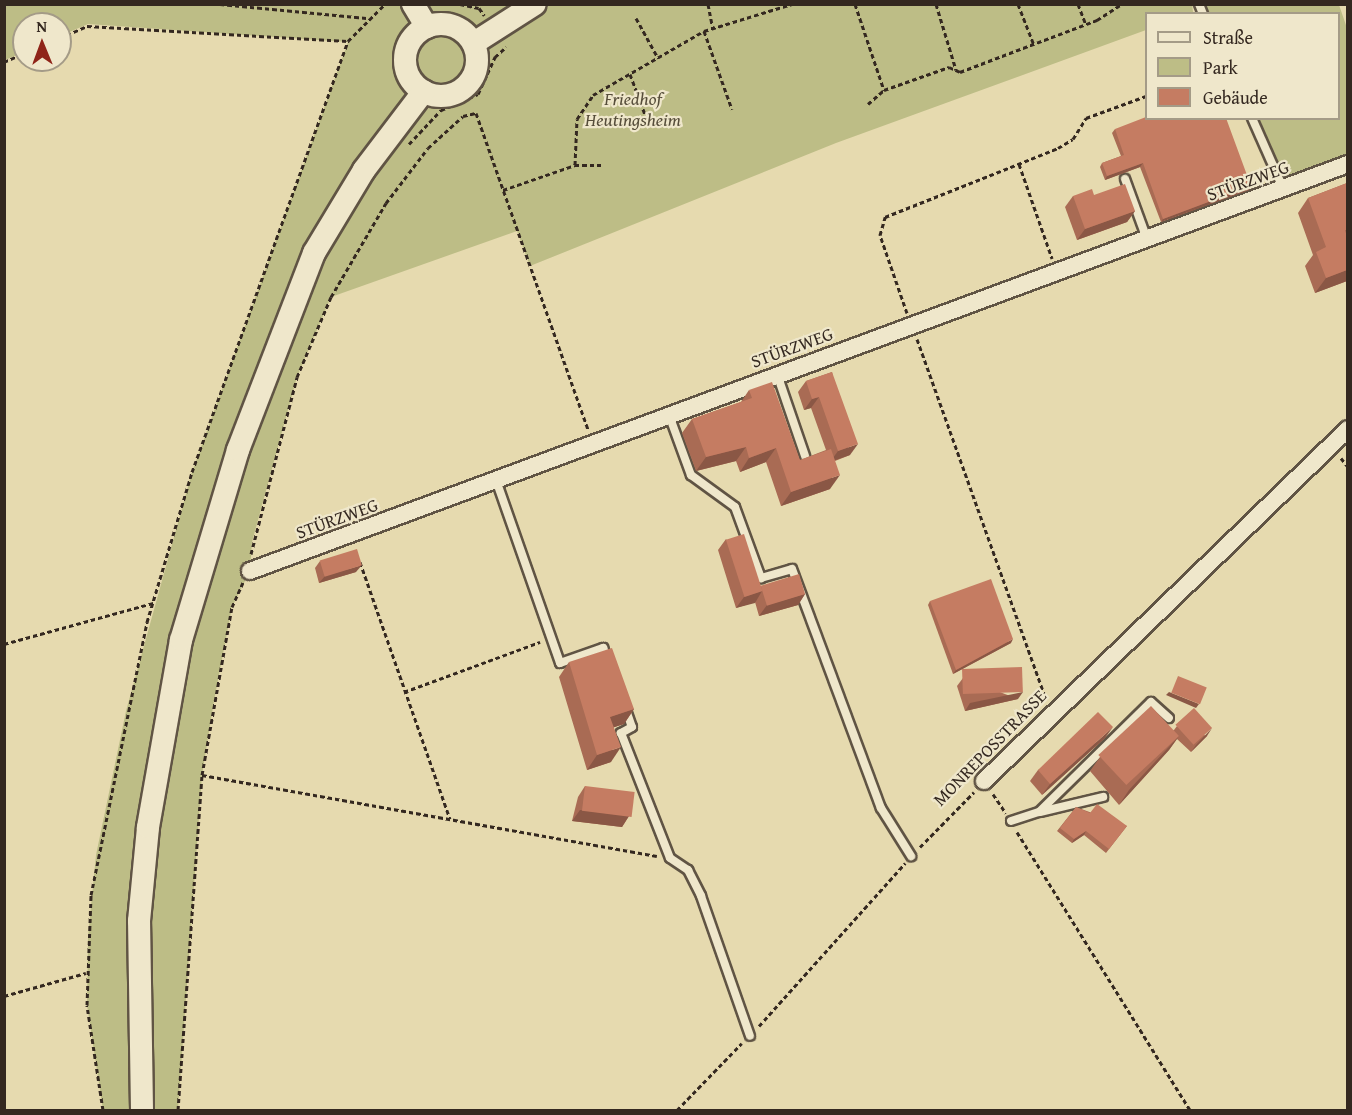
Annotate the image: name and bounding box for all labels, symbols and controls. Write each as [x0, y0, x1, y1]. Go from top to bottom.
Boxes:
north arrow [12, 12, 72, 72]
legend [1145, 12, 1340, 120]
text: N [36, 14, 47, 38]
text: Straße [1203, 24, 1253, 51]
text: Park [1203, 54, 1238, 81]
text: Gebäude [1203, 84, 1268, 111]
park label: Friedhof Heutingsheim [585, 89, 681, 132]
street label: STÜRZWEG [1204, 156, 1292, 206]
street label: STÜRZWEG [748, 323, 836, 373]
street label: STÜRZWEG [293, 494, 381, 544]
street label: MONREPOSSTRASSE [929, 685, 1051, 811]

